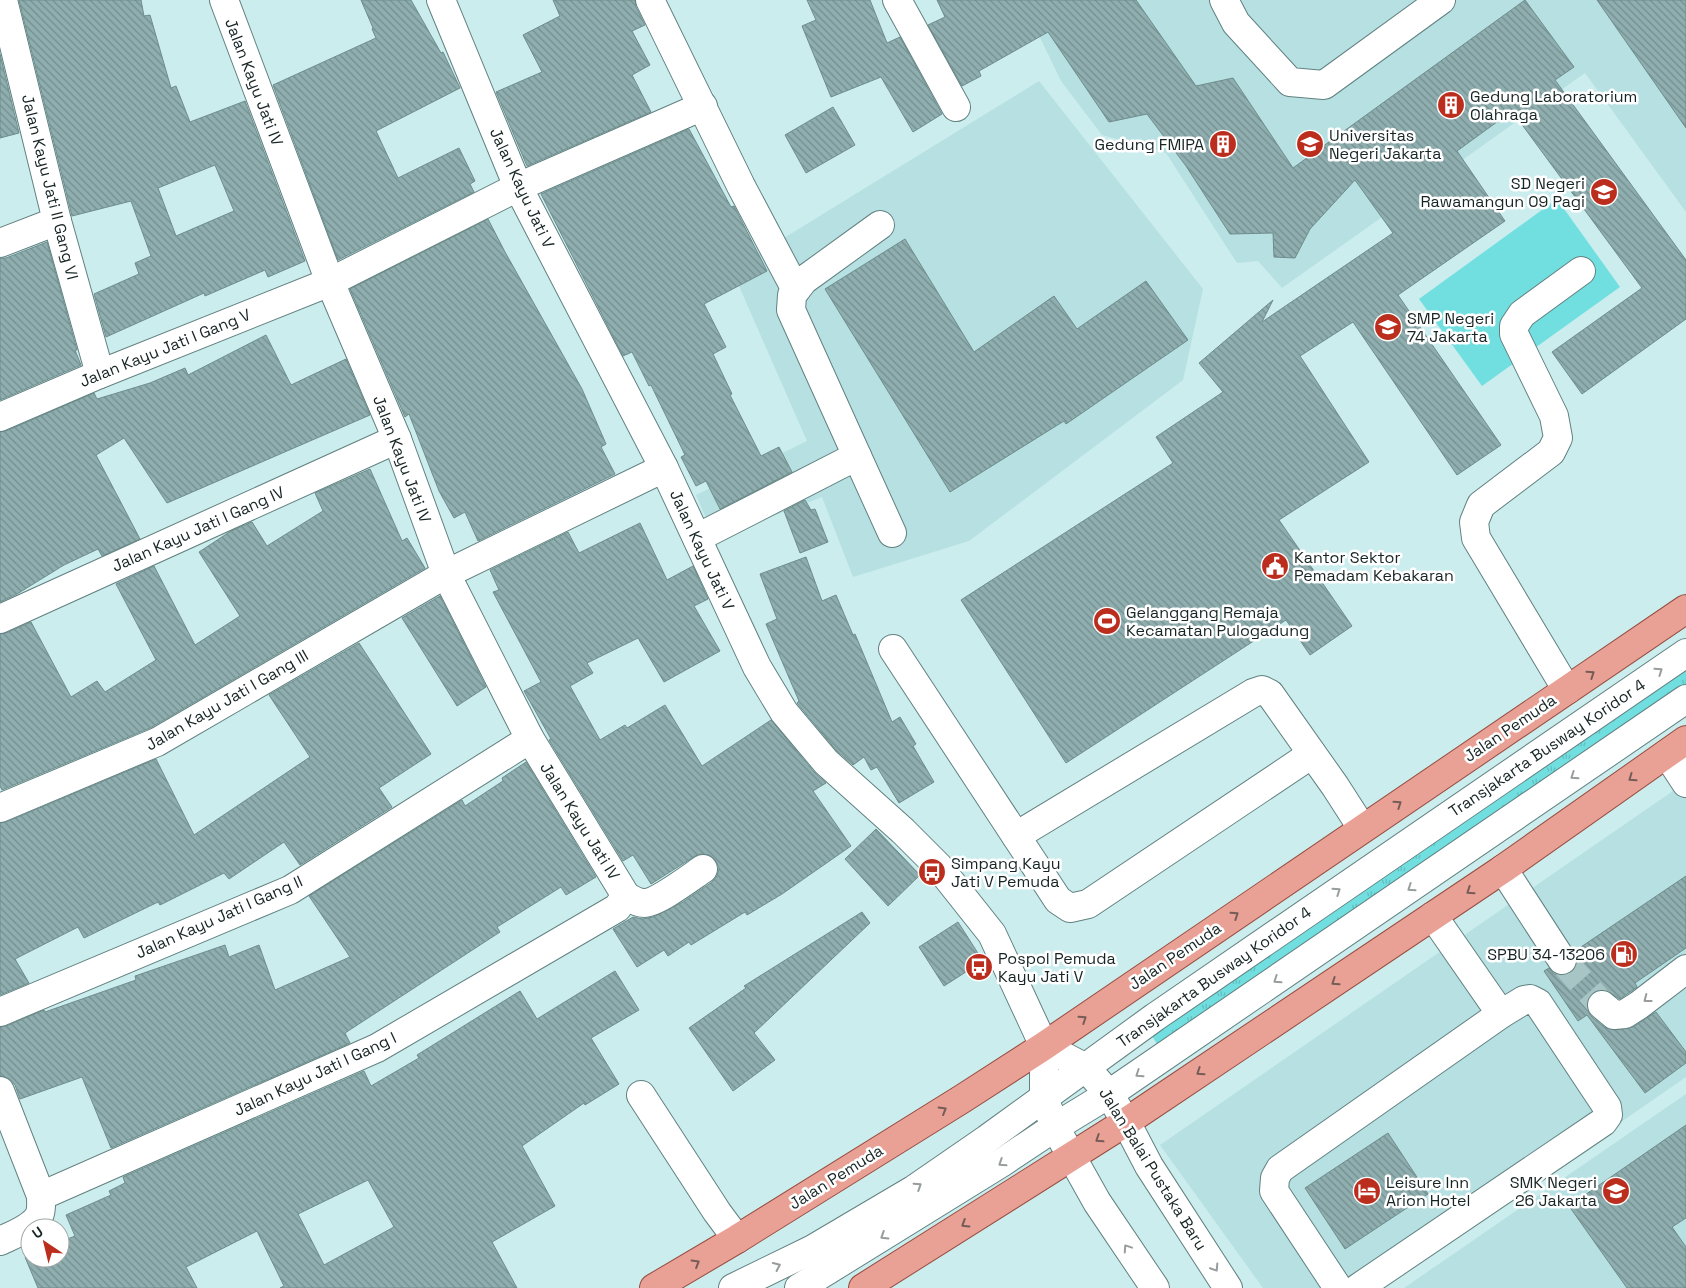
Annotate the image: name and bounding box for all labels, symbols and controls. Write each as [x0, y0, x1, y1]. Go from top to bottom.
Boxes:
street label: Jalan Kayu Jati IV [220, 15, 288, 149]
place label: Gedung Laboratorium Olahraga [1470, 86, 1637, 125]
building icon: Gedung Laboratorium Olahraga [1436, 90, 1466, 120]
street label: Jalan Kayu Jati II Gang VI [17, 92, 83, 282]
street label: Jalan Kayu Jati V [485, 124, 559, 252]
place label: Universitas Negeri Jakarta [1329, 125, 1441, 164]
building icon: Gedung FMIPA [1208, 129, 1238, 159]
school or university icon: Universitas Negeri Jakarta [1295, 129, 1325, 159]
place label: Gedung FMIPA [1095, 134, 1204, 155]
place label: SD Negeri Rawamangun 09 Pagi [1420, 173, 1585, 212]
school or university icon: SD Negeri Rawamangun 09 Pagi [1589, 177, 1619, 207]
street label: Jalan Kayu Jati I Gang V [76, 304, 254, 392]
place label: SMP Negeri 74 Jakarta [1407, 308, 1494, 347]
school or university icon: SMP Negeri 74 Jakarta [1373, 312, 1403, 342]
street label: Jalan Kayu Jati IV [368, 392, 436, 526]
street label: Jalan Kayu Jati I Gang IV [108, 481, 288, 577]
street label: Jalan Kayu Jati V [665, 486, 739, 614]
place label: Kantor Sektor Pemadam Kebakaran [1294, 547, 1454, 586]
public building icon: Kantor Sektor Pemadam Kebakaran [1260, 551, 1290, 581]
place label: Gelanggang Remaja Kecamatan Pulogadung [1126, 602, 1309, 641]
sports icon: Gelanggang Remaja Kecamatan Pulogadung [1092, 606, 1122, 636]
street label: Jalan Kayu Jati I Gang III [142, 645, 312, 755]
one-way arrow [1653, 668, 1663, 677]
one-way arrow [1585, 671, 1595, 680]
street label: Transjakarta Busway Koridor 4 [1445, 674, 1649, 822]
street label: Jalan Pemuda [1460, 689, 1560, 767]
street label: Jalan Kayu Jati IV [535, 758, 625, 884]
one-way arrow [1570, 770, 1579, 779]
one-way arrow [1628, 772, 1638, 781]
one-way arrow [1392, 801, 1402, 810]
place label: Simpang Kayu Jati V Pemuda [951, 853, 1061, 892]
bus stop icon: Simpang Kayu Jati V Pemuda [917, 857, 947, 887]
street label: Jalan Kayu Jati I Gang II [132, 871, 306, 963]
one-way arrow [1407, 882, 1416, 891]
one-way arrow [1466, 885, 1475, 895]
one-way arrow [1332, 888, 1341, 898]
street label: Transjakarta Busway Koridor 4 [1113, 902, 1315, 1052]
one-way arrow [1229, 912, 1239, 921]
street label: Jalan Pemuda [1125, 917, 1225, 995]
fuel station icon: SPBU 34-13206 [1609, 939, 1639, 969]
place label: SPBU 34-13206 [1487, 944, 1605, 965]
place label: Pospol Pemuda Kayu Jati V [998, 948, 1116, 987]
bus stop icon: Pospol Pemuda Kayu Jati V [964, 952, 994, 982]
one-way arrow [1273, 973, 1282, 983]
one-way arrow [1331, 976, 1341, 985]
one-way arrow [1644, 993, 1653, 1001]
one-way arrow [1077, 1016, 1087, 1025]
street label: Jalan Kayu Jati I Gang I [230, 1027, 400, 1121]
one-way arrow [1196, 1066, 1205, 1076]
one-way arrow [1135, 1068, 1144, 1077]
street label: Jalan Balai Pustaka Baru [1094, 1084, 1212, 1254]
one-way arrow [937, 1107, 946, 1117]
one-way arrow [1095, 1133, 1104, 1143]
street label: Jalan Pemuda [785, 1140, 887, 1214]
one-way arrow [999, 1156, 1008, 1166]
place label: Leisure Inn Arion Hotel [1386, 1172, 1470, 1211]
place label: SMK Negeri 26 Jakarta [1510, 1172, 1597, 1211]
hotel icon: Leisure Inn Arion Hotel [1352, 1176, 1382, 1206]
school or university icon: SMK Negeri 26 Jakarta [1601, 1176, 1631, 1206]
one-way arrow [912, 1183, 922, 1192]
north arrow [20, 1218, 70, 1268]
one-way arrow [962, 1218, 971, 1227]
text: U [29, 1222, 47, 1242]
one-way arrow [880, 1229, 889, 1239]
one-way arrow [1124, 1244, 1133, 1253]
one-way arrow [691, 1260, 700, 1270]
one-way arrow [772, 1262, 781, 1273]
one-way arrow [1209, 1262, 1218, 1271]

